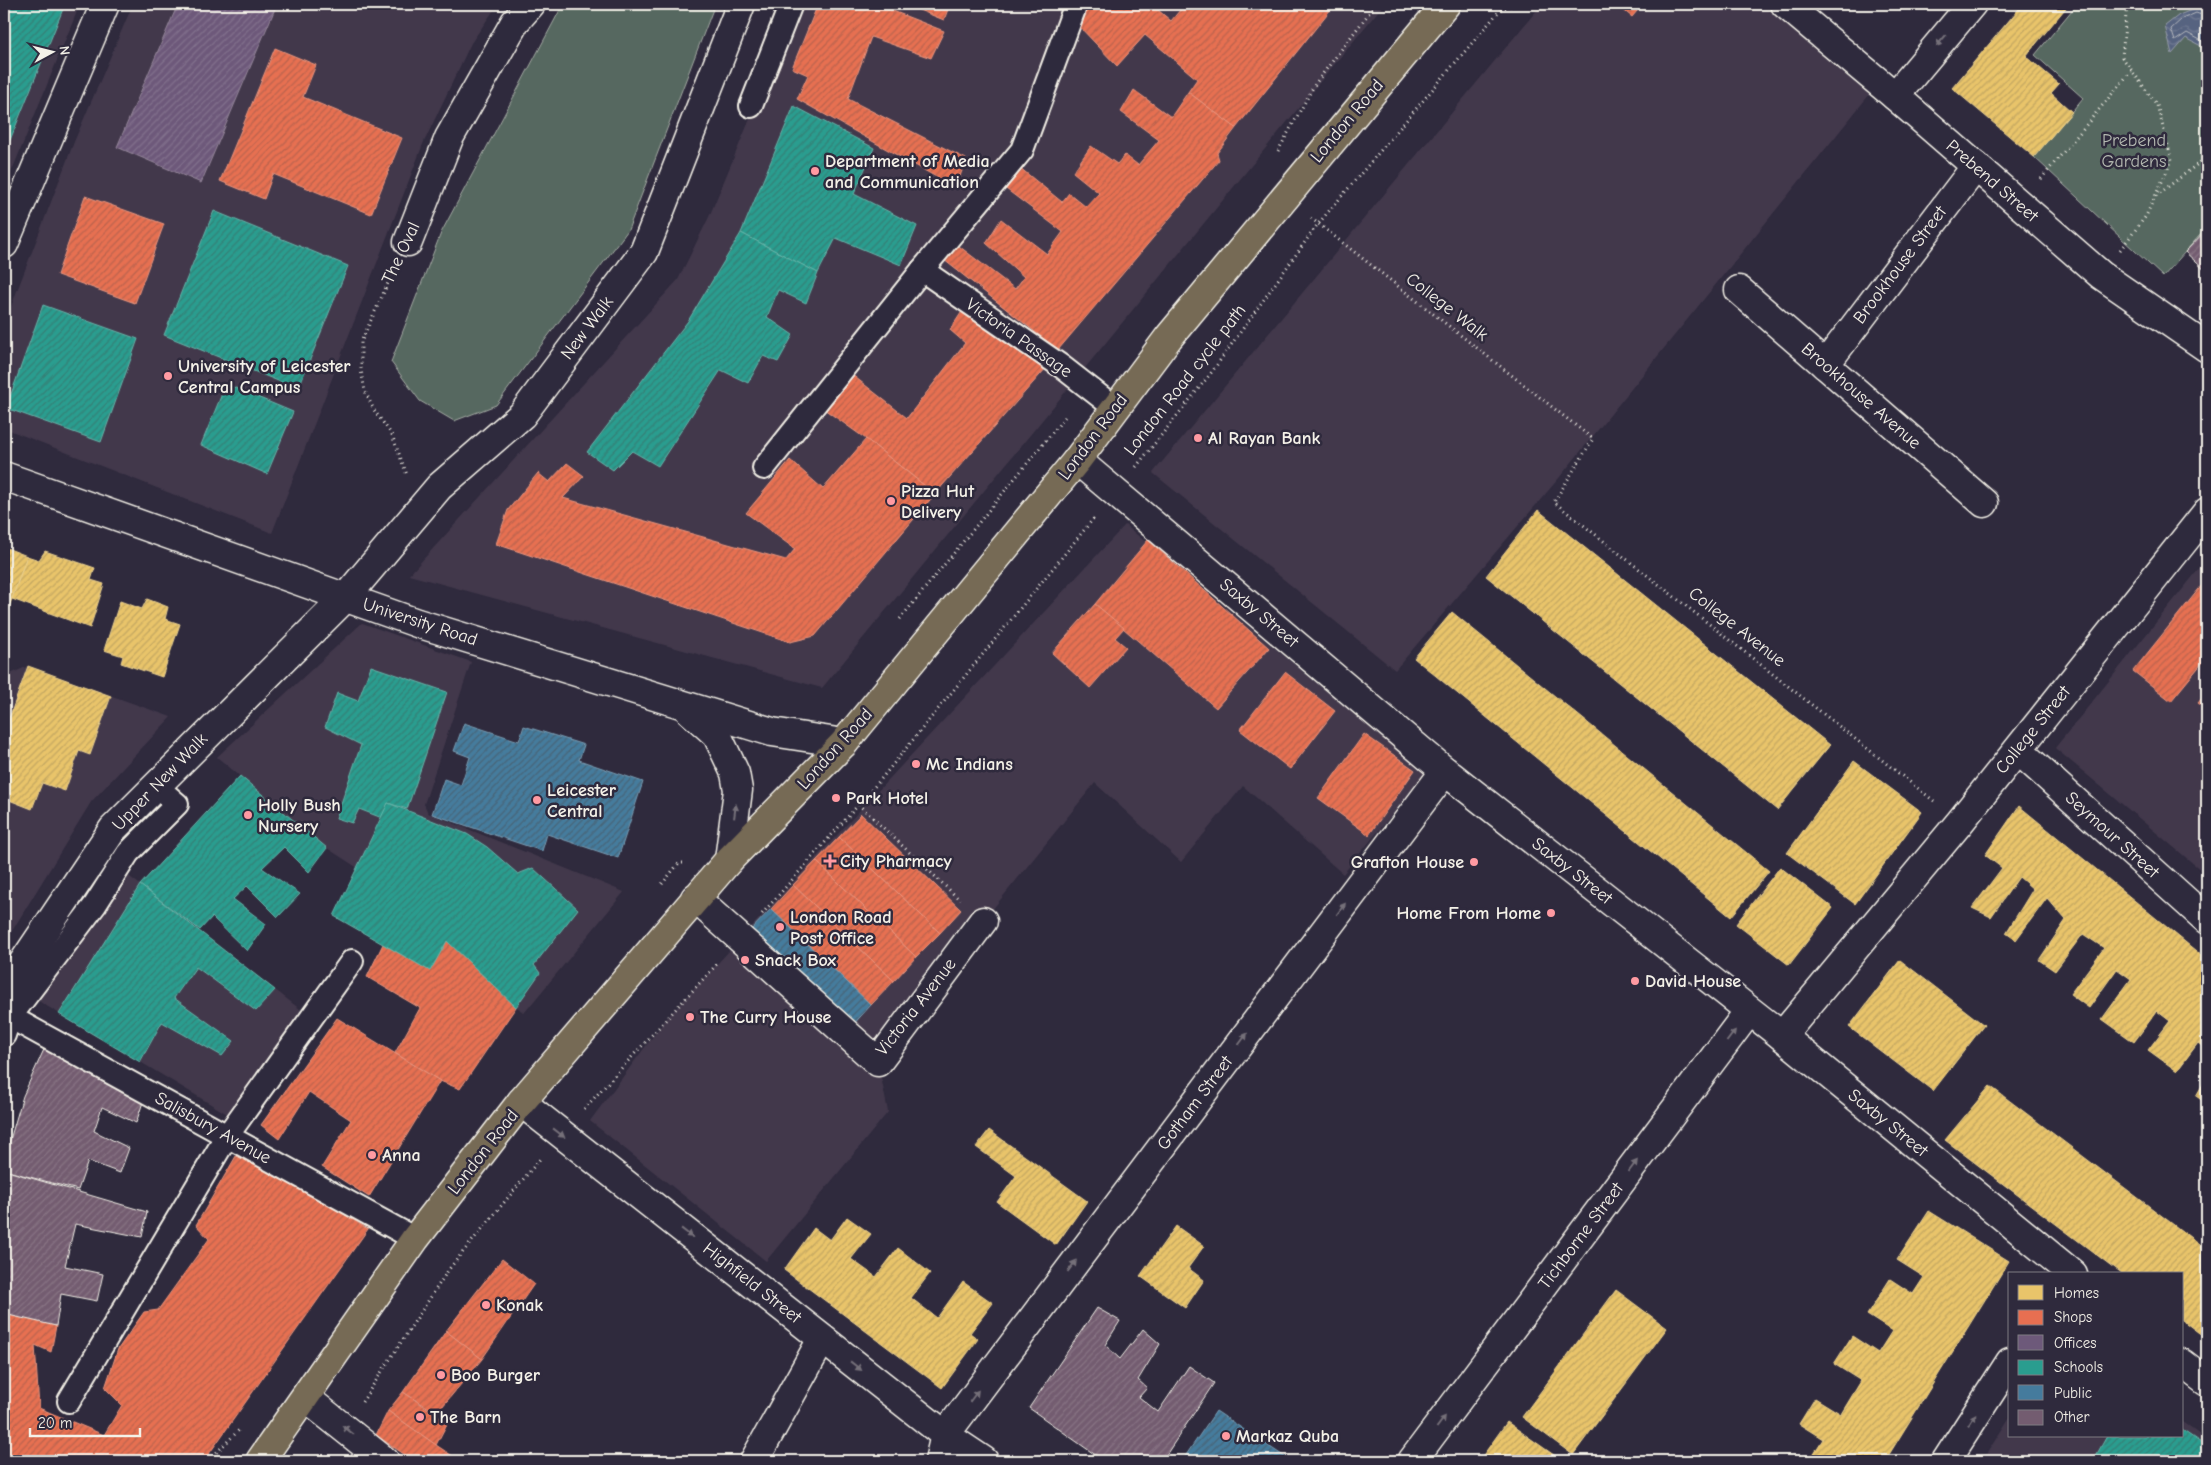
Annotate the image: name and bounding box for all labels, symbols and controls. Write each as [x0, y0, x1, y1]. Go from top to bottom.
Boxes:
north arrow [28, 28, 78, 78]
one-way arrow [1935, 34, 1946, 47]
text: N [55, 45, 73, 56]
street label: London Road [1306, 75, 1388, 167]
park label: Prebend Gardens [2102, 130, 2166, 172]
street label: Prebend Street [1942, 135, 2043, 227]
place label: Department of Media and Communication [825, 151, 990, 193]
marker: Department of Media and Communication [809, 165, 821, 177]
street label: Brookhouse Street [1849, 201, 1952, 328]
street label: The Oval [378, 219, 424, 287]
street label: College Walk [1402, 268, 1492, 346]
street label: New Walk [556, 292, 618, 364]
street label: Victoria Passage [962, 294, 1076, 382]
street label: London Road cycle path [1120, 300, 1250, 460]
street label: Brookhouse Avenue [1797, 338, 1925, 454]
place label: University of Leicester Central Campus [178, 356, 351, 398]
marker: University of Leicester Central Campus [162, 370, 174, 382]
street label: London Road [1054, 390, 1132, 484]
place label: Al Rayan Bank [1208, 428, 1320, 449]
marker: Al Rayan Bank [1192, 432, 1204, 444]
place label: Pizza Hut Delivery [901, 481, 975, 523]
marker: Pizza Hut Delivery [885, 495, 897, 507]
street label: Saxby Street [1215, 574, 1303, 653]
street label: College Avenue [1684, 583, 1790, 671]
street label: University Road [360, 594, 480, 650]
street label: College Street [1991, 681, 2075, 778]
street label: London Road [793, 704, 877, 794]
street label: Upper New Walk [108, 729, 212, 835]
place label: Mc Indians [926, 754, 1013, 775]
marker: Mc Indians [910, 758, 922, 770]
place label: Leicester Central [547, 780, 617, 822]
street label: Seymour Street [2061, 787, 2164, 883]
place label: Park Hotel [846, 788, 928, 809]
marker: Park Hotel [830, 792, 842, 804]
marker: Leicester Central [531, 794, 543, 806]
place label: Holly Bush Nursery [258, 795, 341, 837]
one-way arrow [731, 803, 739, 819]
marker: Holly Bush Nursery [242, 809, 254, 821]
street label: Saxby Street [1528, 833, 1617, 909]
place label: City Pharmacy [840, 851, 953, 872]
place label: Grafton House [1351, 852, 1464, 873]
marker: City Pharmacy [824, 855, 836, 867]
marker: Grafton House [1468, 856, 1480, 868]
one-way arrow [1336, 902, 1346, 916]
place label: Home From Home [1396, 903, 1541, 924]
place label: London Road Post Office [790, 907, 892, 949]
marker: Home From Home [1545, 907, 1557, 919]
marker: London Road Post Office [774, 921, 786, 933]
place label: Snack Box [755, 950, 836, 971]
marker: Snack Box [739, 954, 751, 966]
street label: Victoria Avenue [871, 954, 961, 1060]
place label: David House [1645, 971, 1741, 992]
marker: David House [1629, 975, 1641, 987]
place label: The Curry House [700, 1007, 832, 1028]
marker: The Curry House [684, 1011, 696, 1023]
one-way arrow [1725, 1030, 1736, 1043]
one-way arrow [1238, 1033, 1249, 1046]
street label: Gotham Street [1153, 1051, 1238, 1154]
street label: Saxby Street [1844, 1084, 1933, 1162]
street label: Salisbury Avenue [151, 1087, 275, 1169]
street label: London Road [443, 1105, 523, 1199]
one-way arrow [553, 1127, 566, 1138]
place label: Anna [382, 1145, 421, 1166]
marker: Anna [366, 1149, 378, 1161]
one-way arrow [1628, 1159, 1638, 1173]
street label: Tichborne Street [1534, 1178, 1628, 1294]
one-way arrow [680, 1227, 693, 1238]
street label: Highfield Street [699, 1238, 806, 1328]
one-way arrow [1066, 1260, 1077, 1273]
legend [2008, 1272, 2184, 1438]
text: Homes [2054, 1284, 2099, 1302]
place label: Konak [496, 1295, 543, 1316]
marker: Konak [480, 1299, 492, 1311]
text: Shops [2054, 1308, 2092, 1326]
text: Offices [2054, 1334, 2096, 1352]
text: Schools [2054, 1358, 2103, 1376]
one-way arrow [849, 1360, 862, 1371]
place label: Boo Burger [451, 1365, 541, 1386]
marker: Boo Burger [435, 1369, 447, 1381]
text: Public [2054, 1384, 2092, 1402]
one-way arrow [969, 1389, 979, 1403]
scale bar [30, 1405, 140, 1437]
place label: The Barn [430, 1407, 501, 1428]
text: Other [2054, 1408, 2089, 1426]
marker: The Barn [414, 1411, 426, 1423]
text: 20 m [38, 1414, 72, 1432]
one-way arrow [1968, 1414, 1977, 1427]
one-way arrow [1436, 1416, 1447, 1429]
one-way arrow [341, 1425, 354, 1436]
place label: Markaz Quba [1236, 1426, 1339, 1447]
marker: Markaz Quba [1220, 1430, 1232, 1442]

